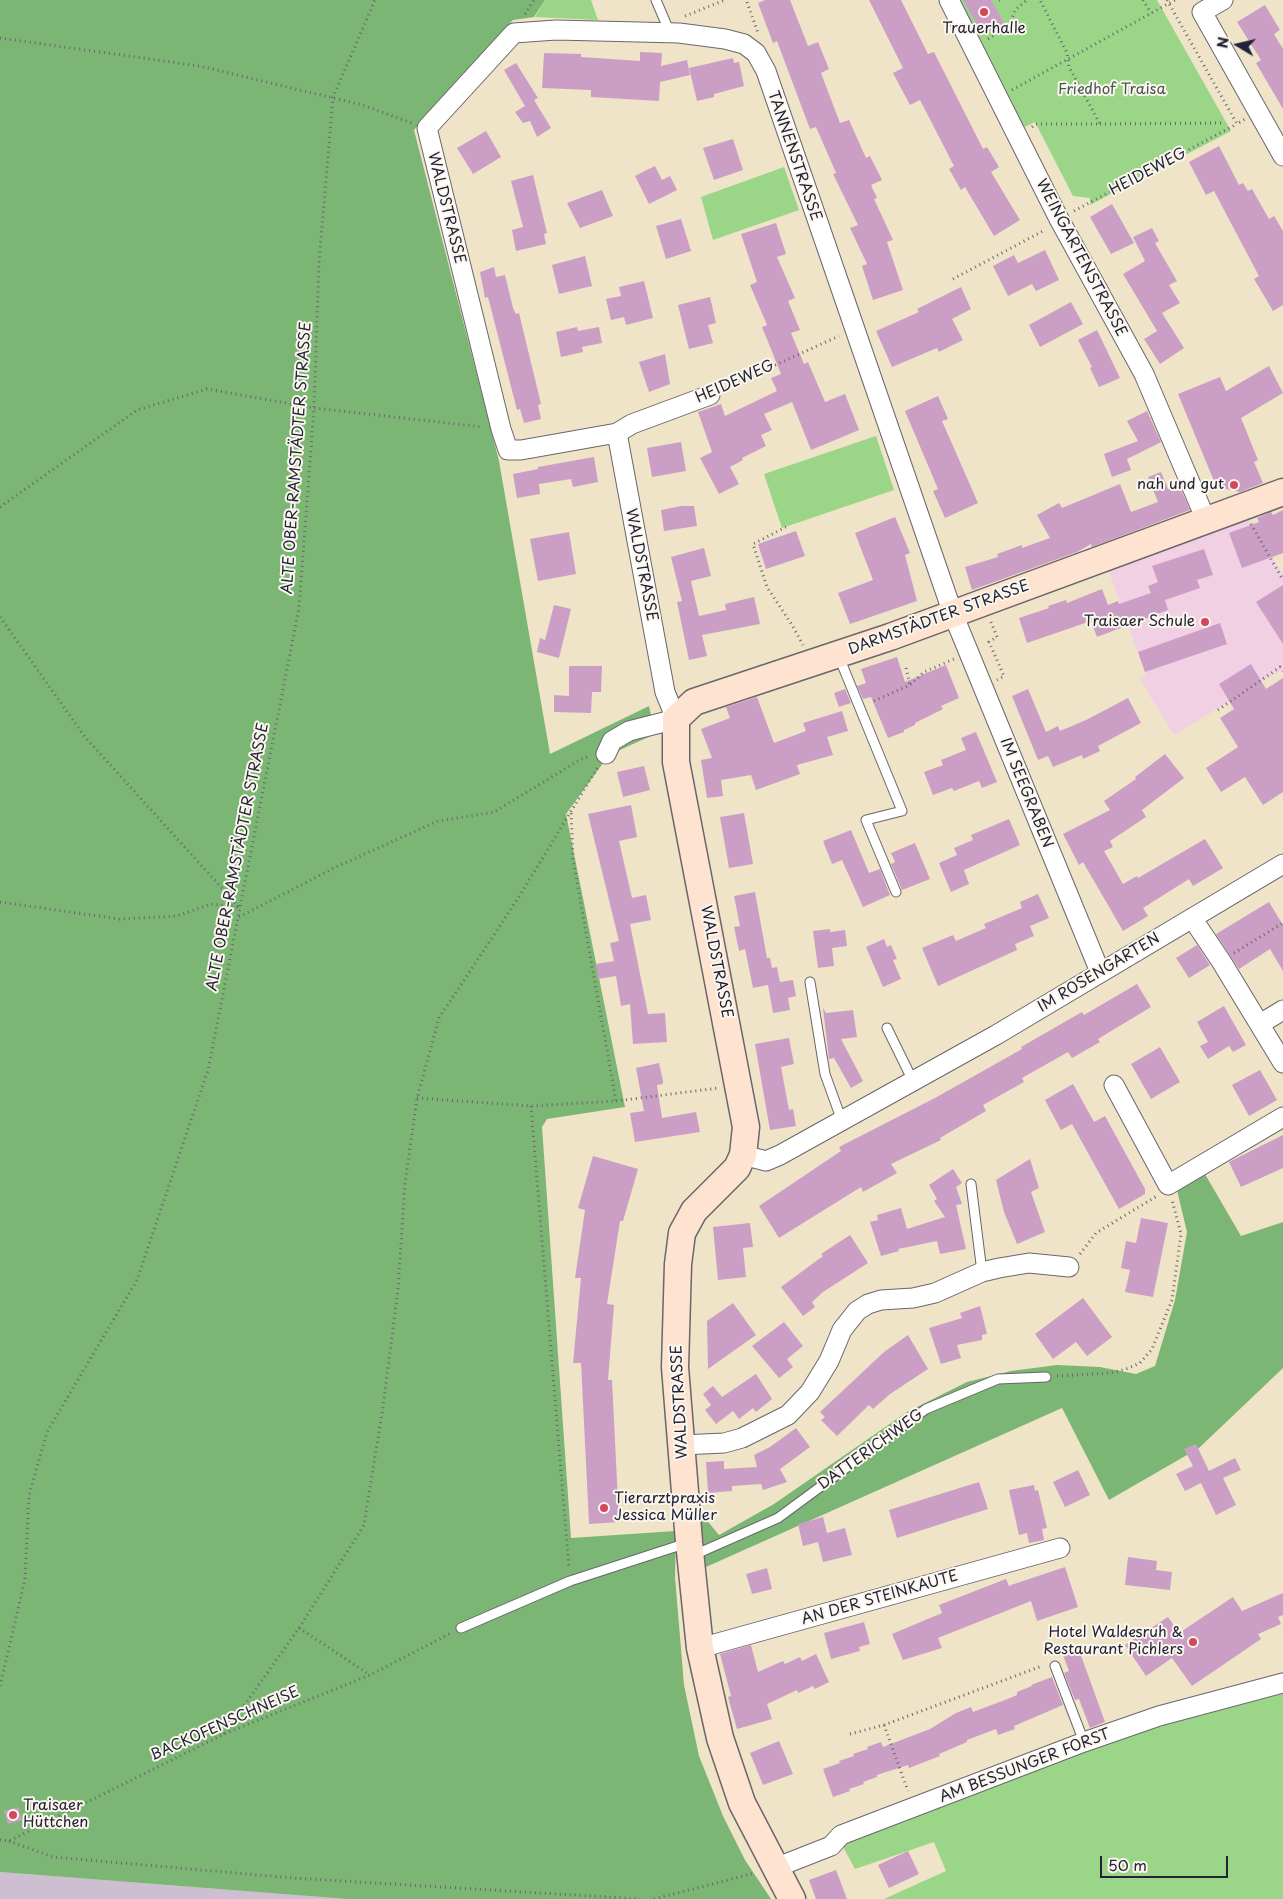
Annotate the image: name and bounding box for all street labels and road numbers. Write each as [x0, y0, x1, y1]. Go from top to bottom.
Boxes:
street label: TANNENSTRASSE [763, 89, 825, 223]
street label: HEIDEWEG [1107, 144, 1189, 200]
street label: WALDSTRASSE [423, 150, 469, 266]
street label: WEINGARTENSTRASSE [1032, 176, 1130, 340]
street label: ALTE OBER-RAMSTÄDTER STRASSE [278, 321, 316, 595]
street label: HEIDEWEG [693, 357, 777, 407]
street label: WALDSTRASSE [621, 507, 661, 623]
street label: DARMSTÄDTER STRASSE [846, 577, 1032, 659]
street label: ALTE OBER-RAMSTÄDTER STRASSE [203, 721, 273, 993]
street label: IM SEEGRABEN [996, 735, 1056, 851]
street label: WALDSTRASSE [696, 904, 736, 1020]
street label: IM ROSENGARTEN [1035, 929, 1163, 1017]
street label: WALDSTRASSE [668, 1344, 692, 1460]
street label: DATTERICHWEG [815, 1406, 927, 1494]
street label: AN DER STEINKAUTE [799, 1567, 961, 1629]
street label: BACKOFENSCHNEISE [148, 1683, 302, 1765]
street label: AM BESSUNGER FORST [937, 1725, 1113, 1807]

